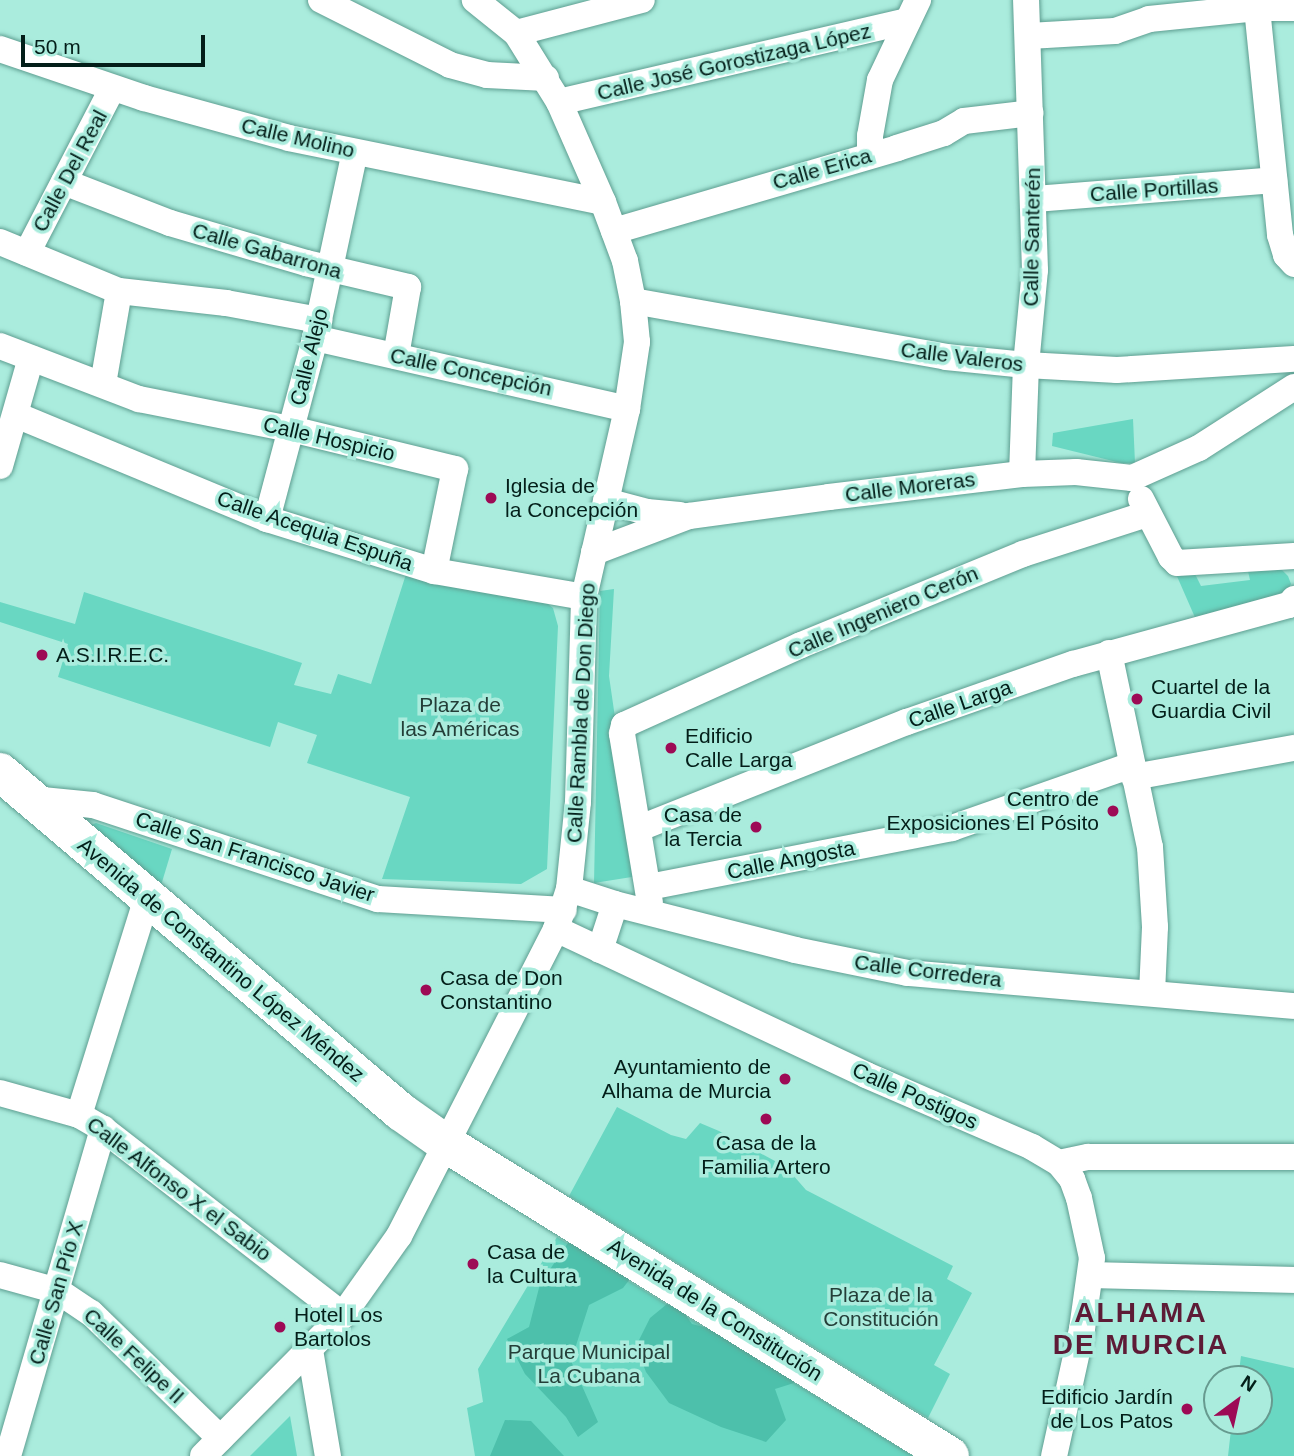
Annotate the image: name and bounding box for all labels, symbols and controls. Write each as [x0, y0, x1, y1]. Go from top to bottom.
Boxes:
street label: Calle José Gorostizaga López [595, 18, 873, 106]
scale bar [24, 21, 208, 65]
text: 50 m [34, 35, 81, 58]
street label: Calle Del Real [27, 106, 113, 236]
street label: Calle Molino [239, 113, 357, 163]
street label: Calle Erica [770, 143, 874, 195]
street label: Calle Santerén [1018, 167, 1046, 307]
street label: Calle Portillas [1089, 173, 1219, 207]
street label: Calle Gabarrona [189, 218, 345, 284]
street label: Calle Alejo [285, 305, 333, 409]
street label: Calle Valeros [899, 337, 1025, 377]
street label: Calle Concepción [388, 343, 554, 401]
street label: Calle Hospicio [261, 412, 397, 466]
street label: Calle Moreras [844, 467, 976, 507]
place label: Iglesia de la Concepción [505, 473, 638, 523]
street label: Calle Acequia Espuña [213, 485, 417, 577]
marker: Iglesia de la Concepción [483, 490, 499, 506]
street label: Calle Ingeniero Cerón [784, 560, 982, 664]
street label: Calle Rambla de Don Diego [562, 582, 600, 844]
place label: A.S.I.R.E.C. [56, 642, 169, 668]
marker: A.S.I.R.E.C. [34, 647, 50, 663]
place label: Cuartel de la Guardia Civil [1151, 674, 1271, 724]
street label: Calle Larga [905, 675, 1015, 733]
marker: Cuartel de la Guardia Civil [1129, 691, 1145, 707]
park label: Plaza de las Américas [400, 692, 520, 742]
place label: Edificio Calle Larga [685, 723, 792, 773]
marker: Edificio Calle Larga [663, 740, 679, 756]
place label: Centro de Exposiciones El Pósito [887, 786, 1099, 836]
place label: Casa de la Tercia [664, 802, 742, 852]
marker: Centro de Exposiciones El Pósito [1105, 803, 1121, 819]
street label: Calle San Francisco Javier [132, 806, 378, 908]
marker: Casa de la Tercia [748, 819, 764, 835]
street label: Avenida de Constantino López Méndez [73, 833, 369, 1087]
street label: Calle Angosta [724, 835, 858, 885]
street label: Calle Corredera [853, 949, 1003, 993]
place label: Casa de Don Constantino [440, 965, 563, 1015]
marker: Casa de Don Constantino [418, 982, 434, 998]
place label: Ayuntamiento de Alhama de Murcia [602, 1054, 771, 1104]
street label: Calle Postigos [849, 1057, 981, 1135]
marker: Ayuntamiento de Alhama de Murcia [777, 1071, 793, 1087]
street label: Calle Alfonso X el Sabio [81, 1111, 277, 1267]
marker: Casa de la Familia Artero [758, 1111, 774, 1127]
place label: Casa de la Familia Artero [701, 1130, 831, 1180]
street label: Calle San Pío X [23, 1218, 89, 1368]
street label: Avenida de la Constitución [603, 1234, 827, 1386]
place label: Casa de la Cultura [487, 1239, 577, 1289]
marker: Casa de la Cultura [465, 1256, 481, 1272]
park label: Plaza de la Constitución [823, 1282, 939, 1332]
district label: ALHAMA DE MURCIA [1054, 1296, 1228, 1362]
place label: Hotel Los Bartolos [294, 1302, 383, 1352]
street label: Calle Felipe II [78, 1303, 190, 1409]
marker: Hotel Los Bartolos [272, 1319, 288, 1335]
park label: Parque Municipal La Cubana [508, 1339, 670, 1389]
north arrow [1203, 1365, 1273, 1435]
text: N [1237, 1371, 1260, 1396]
place label: Edificio Jardín de Los Patos [1041, 1384, 1173, 1434]
marker: Edificio Jardín de Los Patos [1179, 1401, 1195, 1417]

